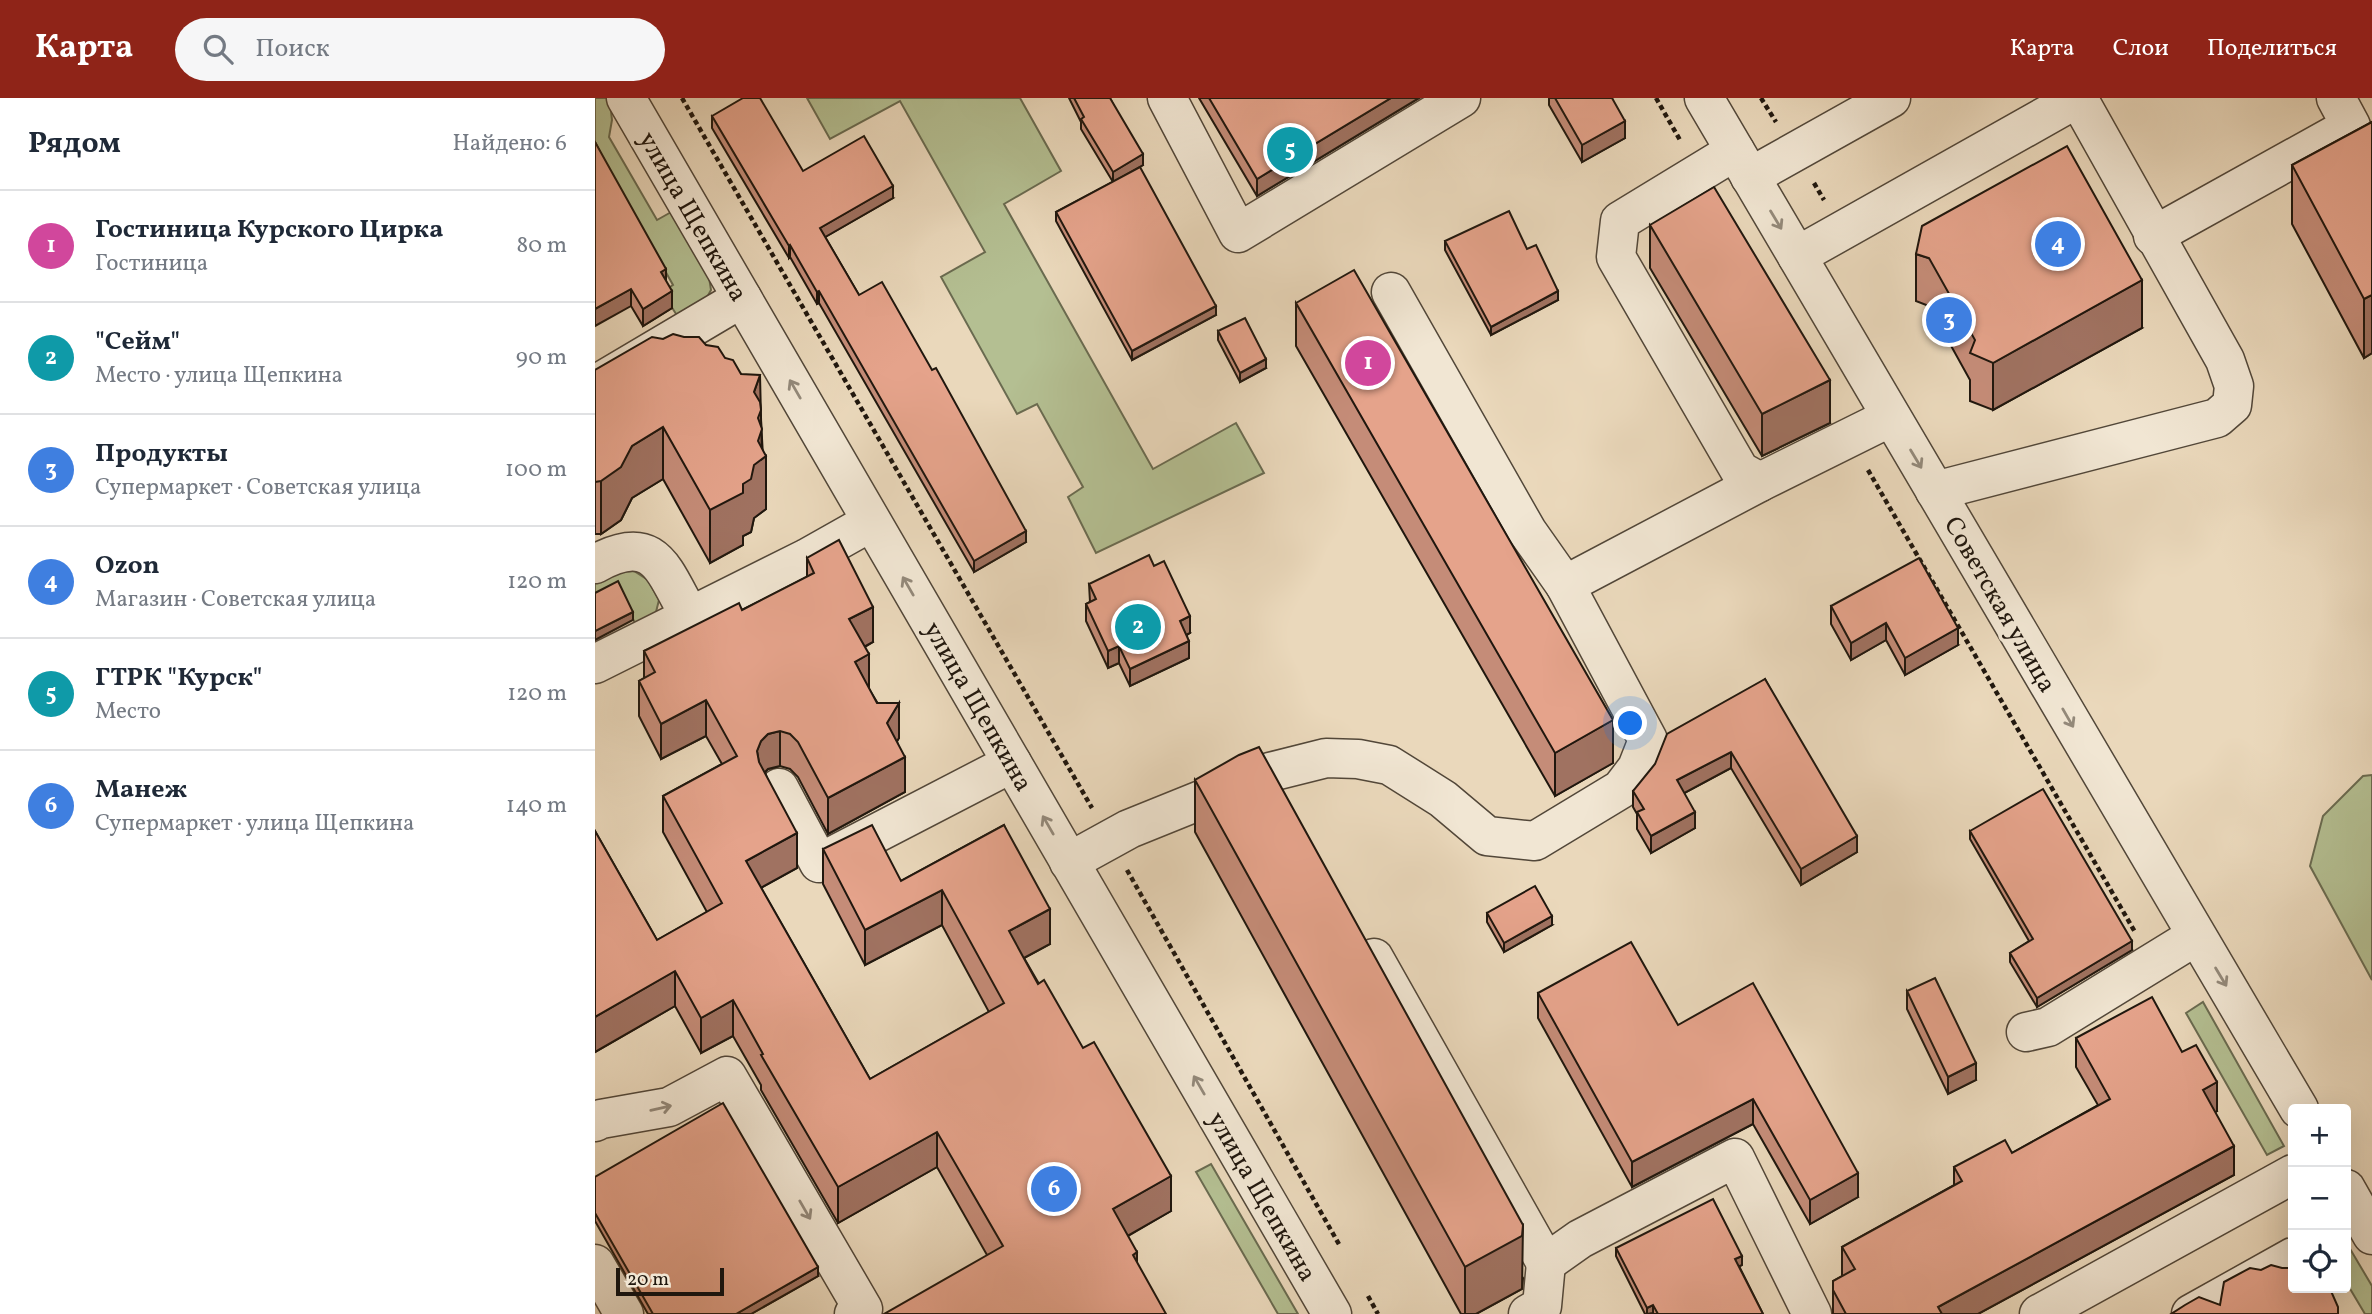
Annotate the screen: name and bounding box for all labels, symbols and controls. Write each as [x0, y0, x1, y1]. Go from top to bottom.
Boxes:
search box [175, 18, 665, 81]
text: Карта [35, 26, 133, 72]
icon: search [199, 30, 237, 68]
text: Поиск [255, 31, 330, 67]
text: Карта [2010, 32, 2075, 66]
text: Слои [2113, 32, 2169, 66]
text: Поделиться [2207, 32, 2337, 66]
text: Рядом [28, 123, 121, 165]
pin: 5 [1267, 124, 1313, 176]
street label: улица Щепкина [629, 125, 756, 309]
text: Найдено: 6 [452, 128, 567, 160]
one-way arrow [1769, 210, 1783, 230]
text: Гостиница Курского Цирка [95, 212, 443, 248]
pin: 4 [2035, 218, 2081, 270]
text: 1 [46, 230, 56, 262]
text: 80 m [517, 230, 567, 262]
text: Гостиница [95, 248, 208, 280]
pin: 3 [1926, 294, 1972, 346]
text: "Сейм" [95, 324, 180, 360]
pin: 1 [1345, 337, 1391, 389]
text: 2 [45, 342, 57, 374]
text: 90 m [516, 342, 567, 374]
text: Место · улица Щепкина [95, 360, 343, 392]
one-way arrow [788, 380, 802, 400]
text: Продукты [95, 436, 228, 472]
one-way arrow [1909, 448, 1923, 468]
text: 3 [45, 454, 57, 486]
text: 100 m [505, 454, 567, 486]
text: Супермаркет · Советская улица [95, 472, 421, 504]
street label: Советская улица [1934, 510, 2064, 700]
text: Ozon [95, 548, 160, 584]
text: 4 [44, 566, 58, 598]
text: 120 m [507, 566, 567, 598]
one-way arrow [901, 577, 915, 597]
text: Магазин · Советская улица [95, 584, 376, 616]
pin: 2 [1115, 601, 1161, 653]
street label: улица Щепкина [914, 615, 1041, 799]
text: ГТРК "Курск" [95, 660, 262, 696]
text: 5 [45, 678, 57, 710]
text: 120 m [507, 678, 567, 710]
text: Место [95, 696, 161, 728]
your location [1613, 706, 1647, 740]
one-way arrow [2061, 708, 2075, 728]
text: Манеж [95, 772, 187, 808]
text: 6 [45, 790, 57, 822]
text: 140 m [506, 790, 567, 822]
text: Супермаркет · улица Щепкина [95, 808, 415, 840]
one-way arrow [1041, 815, 1054, 836]
one-way arrow [2214, 967, 2228, 987]
one-way arrow [1192, 1076, 1206, 1096]
one-way arrow [649, 1101, 672, 1114]
map controls [2288, 1104, 2351, 1293]
button: + [2288, 1104, 2351, 1167]
street label: улица Щепкина [1198, 1105, 1325, 1289]
pin: 6 [1031, 1163, 1077, 1215]
button: − [2288, 1167, 2351, 1230]
one-way arrow [798, 1199, 812, 1219]
button: locate [2288, 1230, 2351, 1293]
scale bar [616, 1265, 725, 1297]
text: 20 m [627, 1267, 669, 1293]

